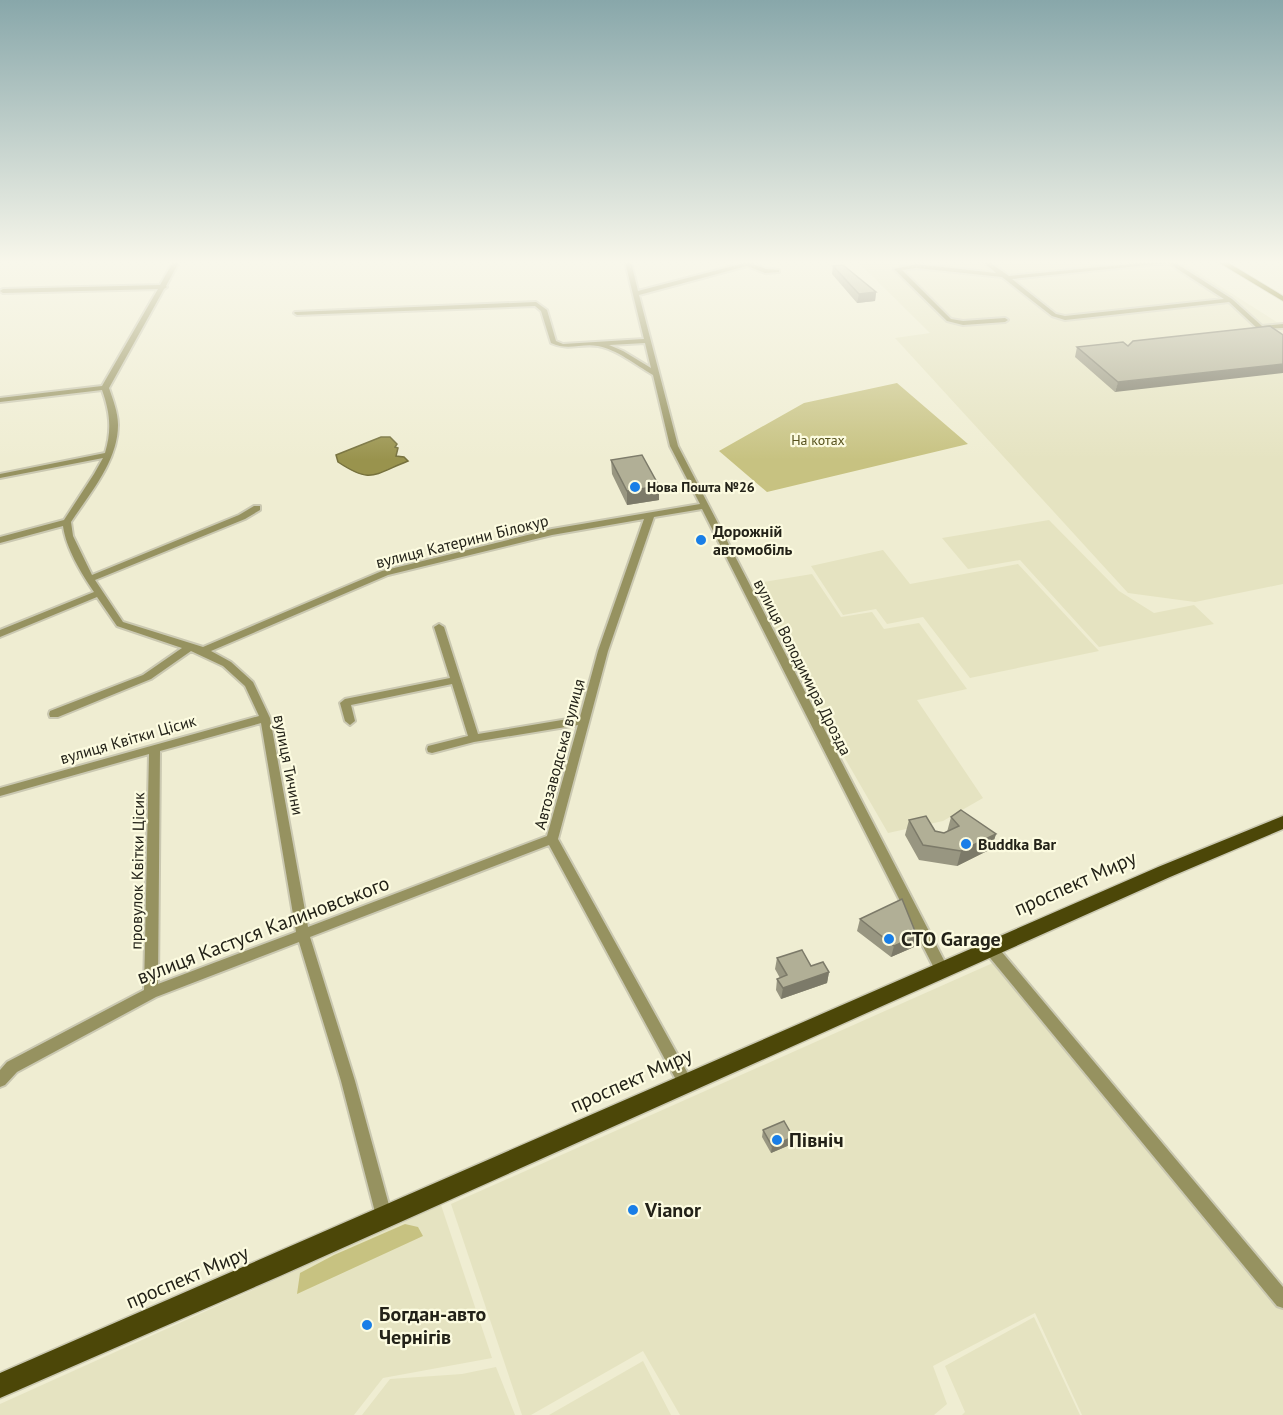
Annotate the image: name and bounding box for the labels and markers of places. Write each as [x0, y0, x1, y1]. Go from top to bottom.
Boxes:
place label: Нова Пошта №26 [647, 478, 755, 496]
marker: Нова Пошта №26 [628, 480, 642, 494]
place label: Дорожній автомобіль [713, 521, 793, 559]
marker: Дорожній автомобіль [694, 533, 708, 547]
place label: Buddka Bar [978, 834, 1057, 854]
marker: Buddka Bar [959, 837, 973, 851]
place label: СТО Garage [901, 926, 1001, 952]
marker: СТО Garage [882, 932, 896, 946]
place label: Північ [789, 1127, 843, 1153]
marker: Північ [770, 1133, 784, 1147]
place label: Vianor [644, 1197, 701, 1223]
marker: Vianor [626, 1203, 640, 1217]
place label: Богдан-авто Чернігів [379, 1301, 486, 1350]
marker: Богдан-авто Чернігів [360, 1318, 374, 1332]

